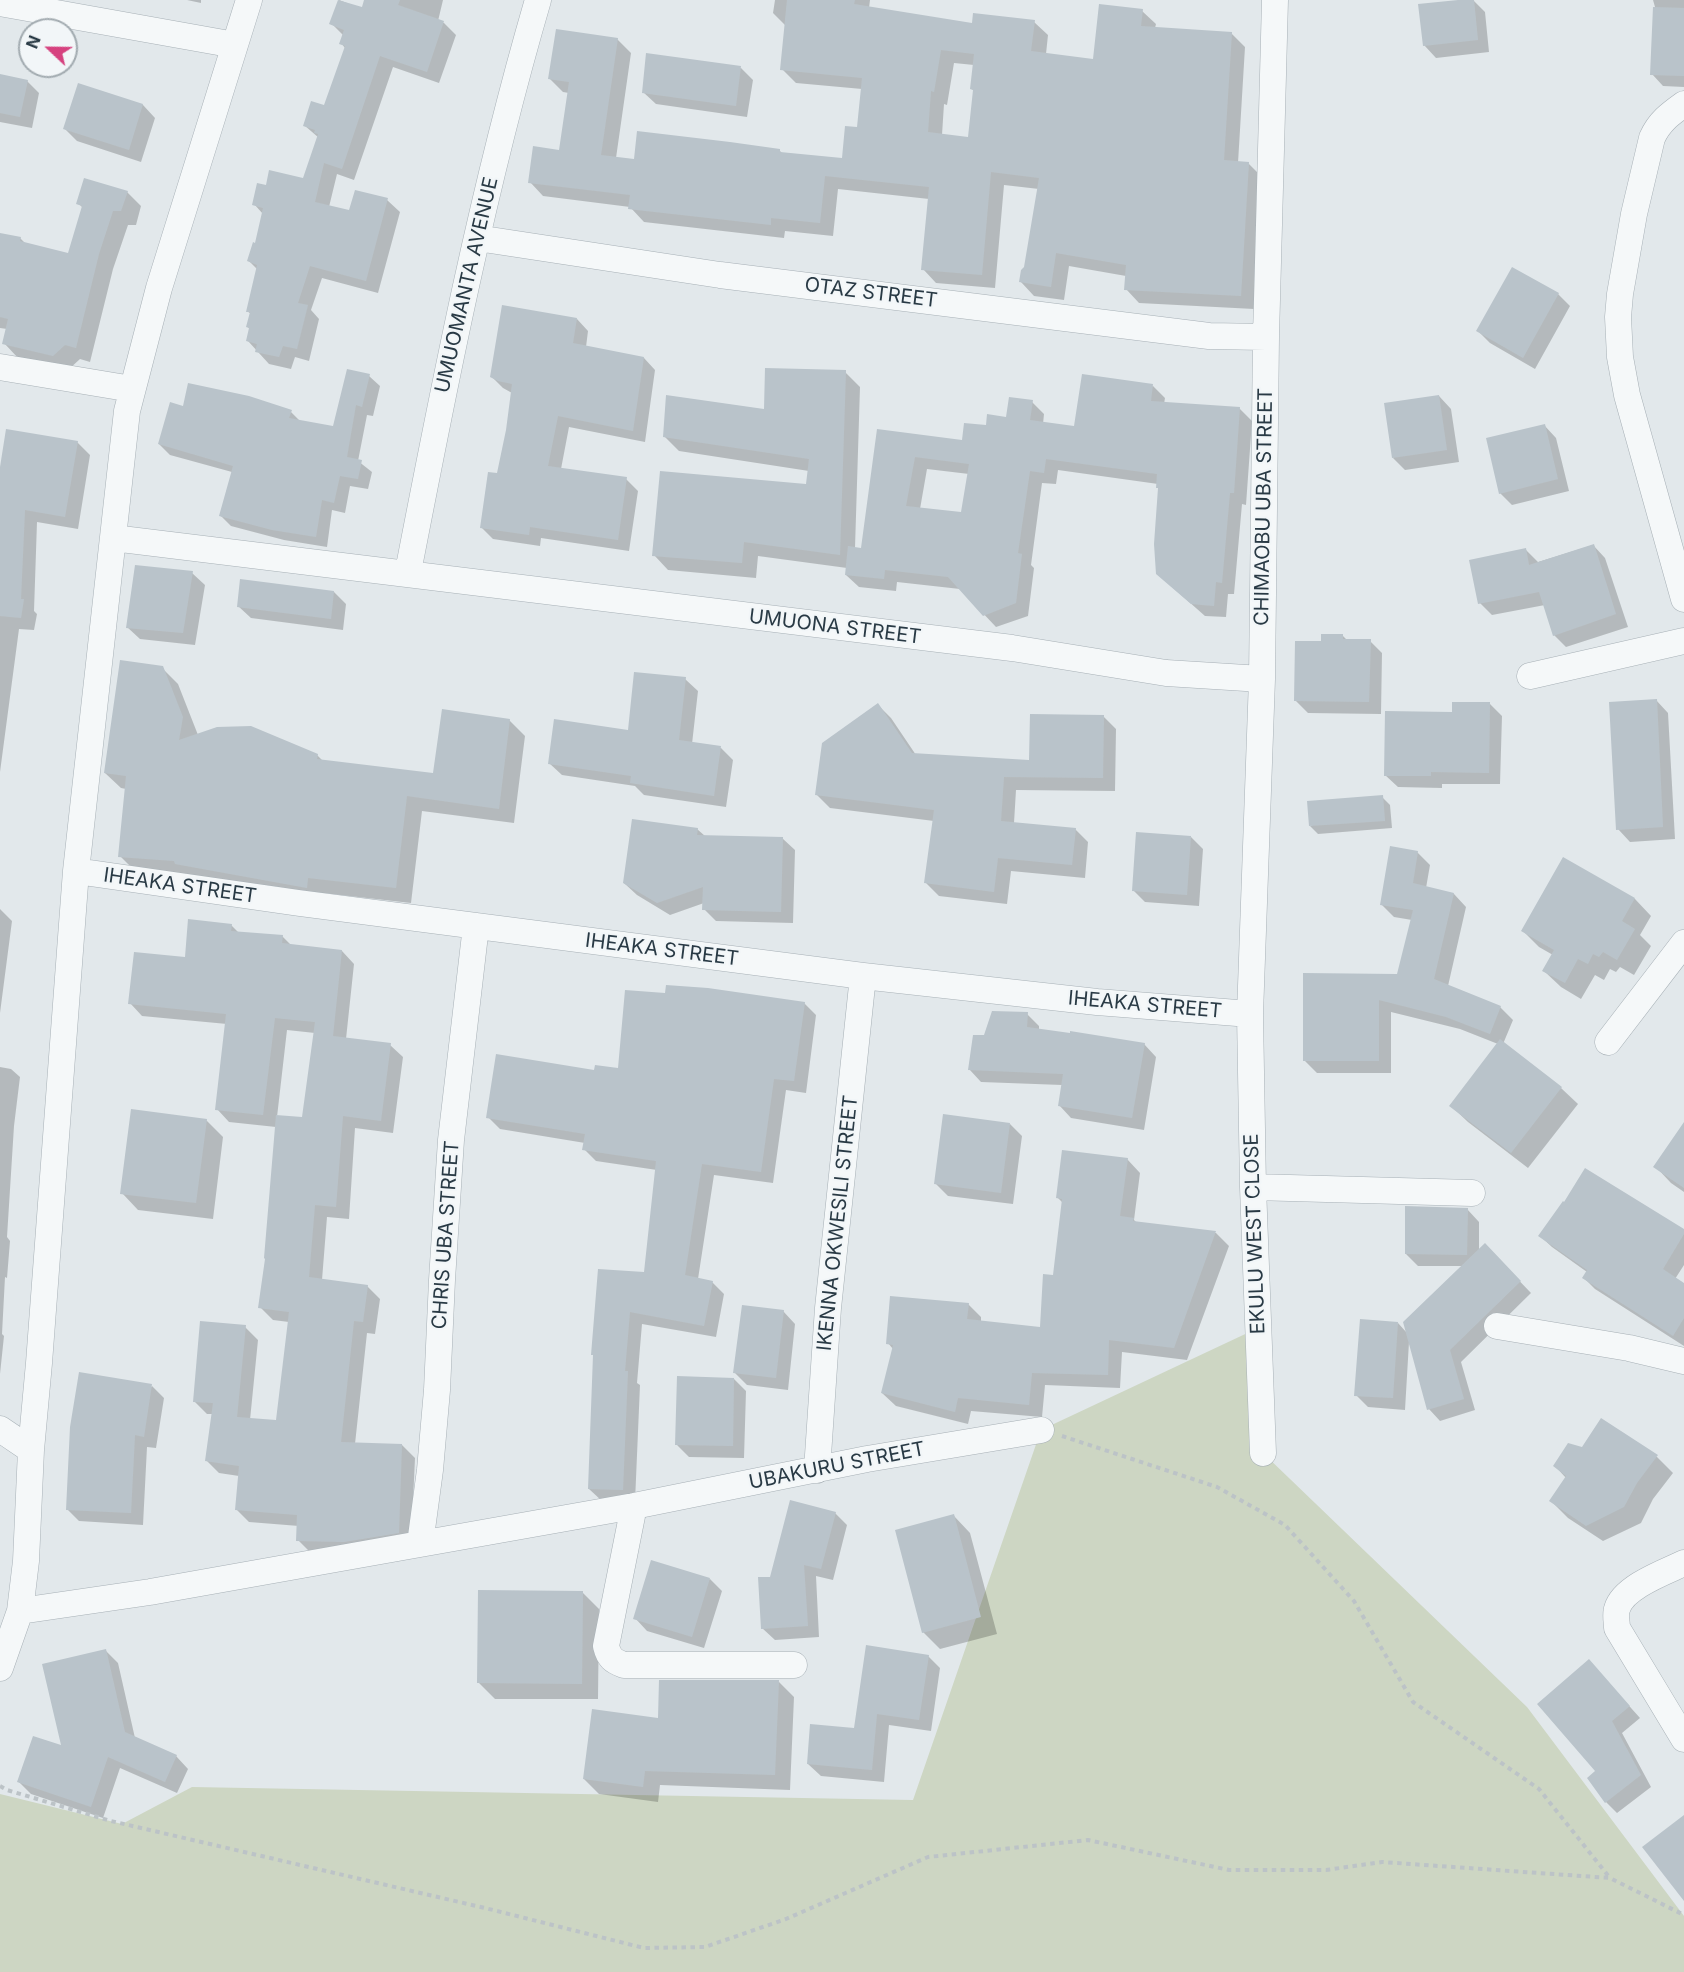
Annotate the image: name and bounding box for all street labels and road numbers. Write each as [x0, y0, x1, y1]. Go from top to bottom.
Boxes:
street label: UMUOMANTA AVENUE [430, 175, 504, 395]
street label: OTAZ STREET [803, 273, 939, 313]
street label: CHIMAOBU UBA STREET [1250, 388, 1278, 626]
street label: UMUONA STREET [748, 605, 922, 649]
street label: IHEAKA STREET [102, 863, 258, 909]
street label: IHEAKA STREET [584, 929, 740, 971]
street label: IHEAKA STREET [1067, 986, 1223, 1024]
street label: IKENNA OKWESILI STREET [813, 1094, 863, 1352]
street label: EKULU WEST CLOSE [1240, 1133, 1270, 1335]
street label: CHRIS UBA STREET [427, 1140, 465, 1330]
street label: UBAKURU STREET [747, 1437, 927, 1495]

